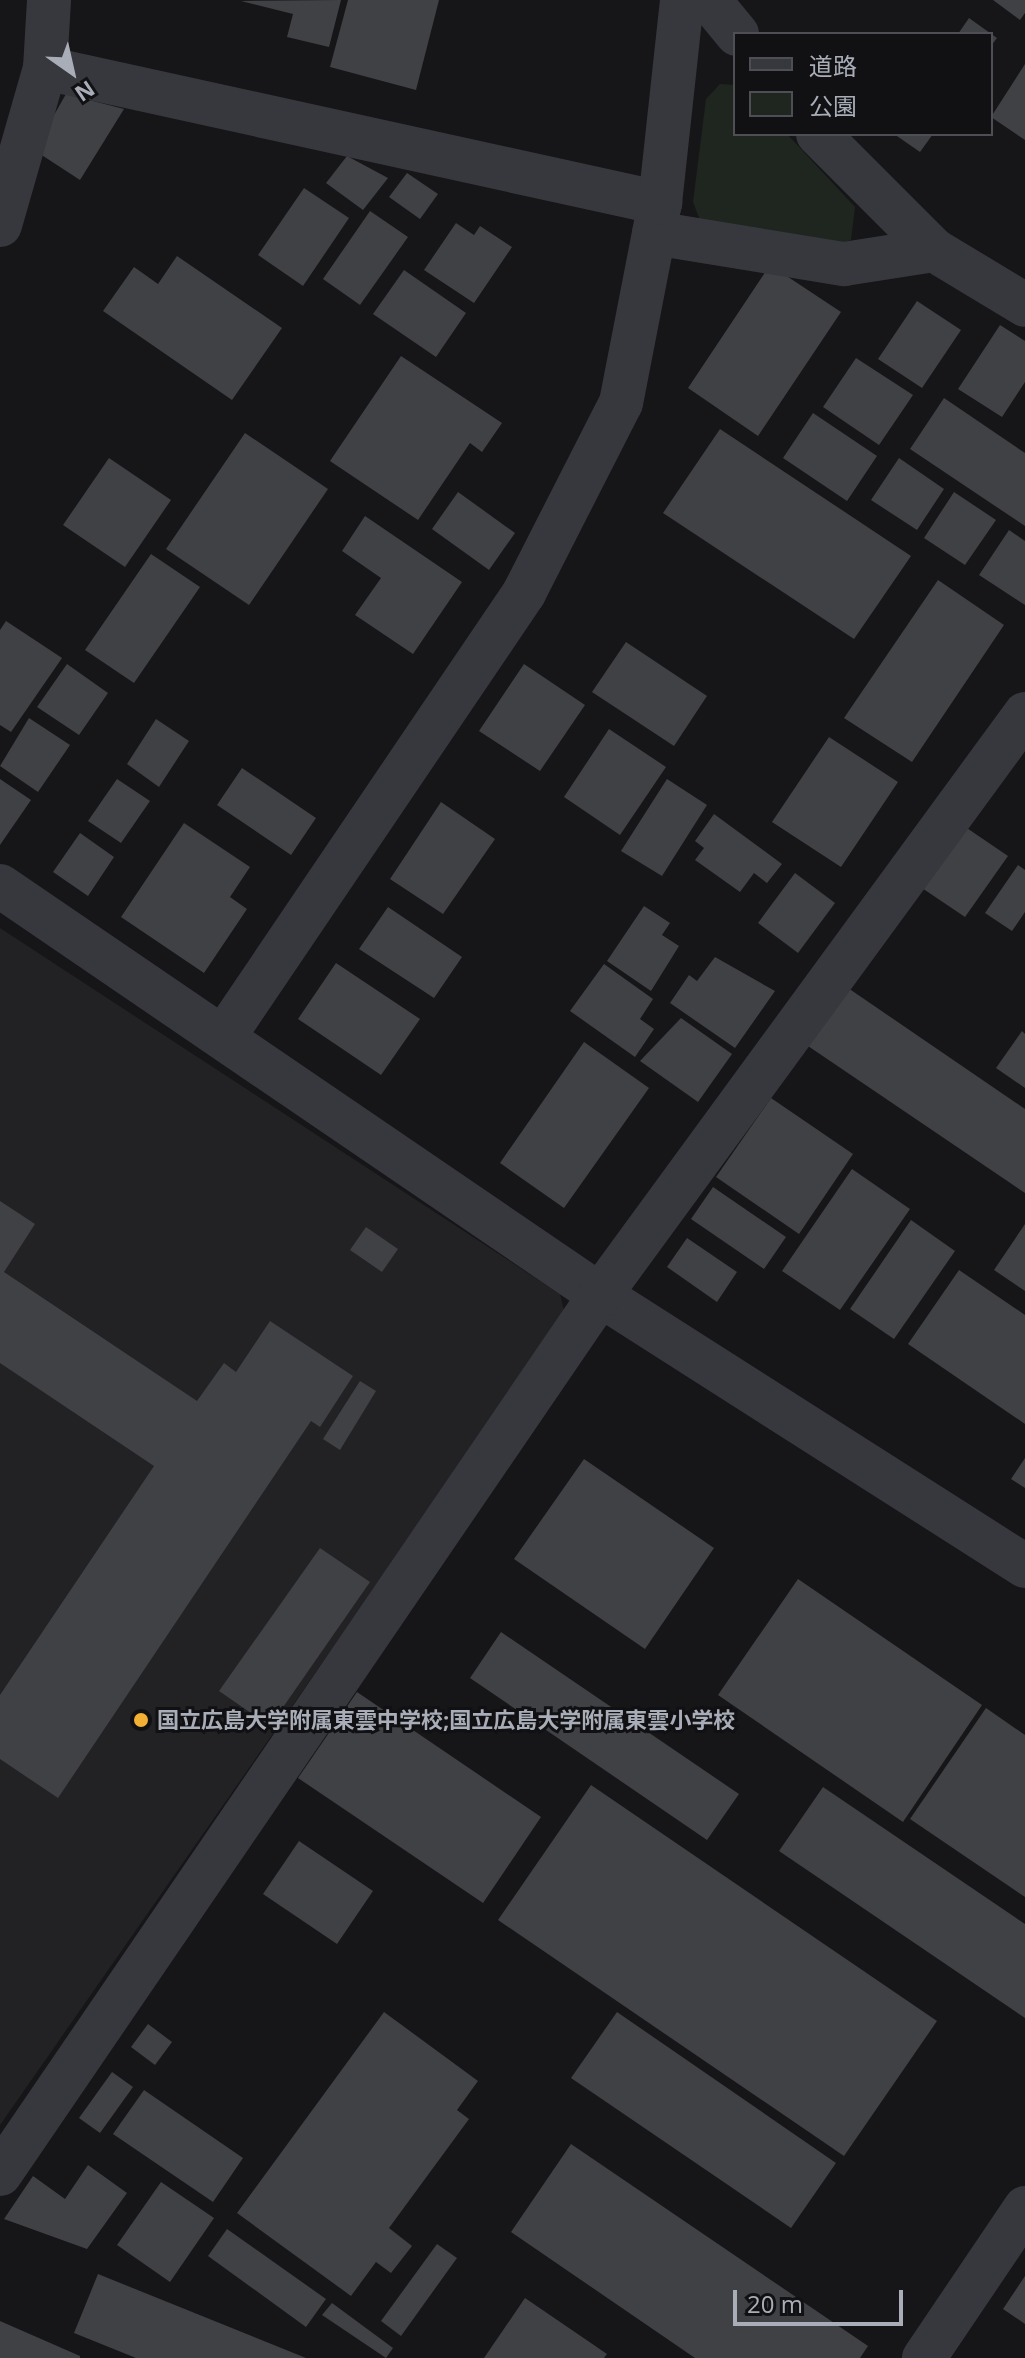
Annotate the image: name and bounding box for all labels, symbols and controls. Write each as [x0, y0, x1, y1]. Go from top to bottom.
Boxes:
north arrow [32, 32, 112, 112]
legend [733, 32, 993, 136]
text: 道路 [809, 49, 857, 82]
text: N [70, 74, 101, 109]
text: 公園 [809, 89, 857, 122]
place label: 国立広島大学附属東雲中学校;国立広島大学附属東雲小学校 [157, 1707, 735, 1733]
marker: 国立広島大学附属東雲中学校;国立広島大学附属東雲小学校 [132, 1711, 150, 1729]
scale bar [737, 2274, 907, 2324]
text: 20 m [747, 2287, 803, 2320]

